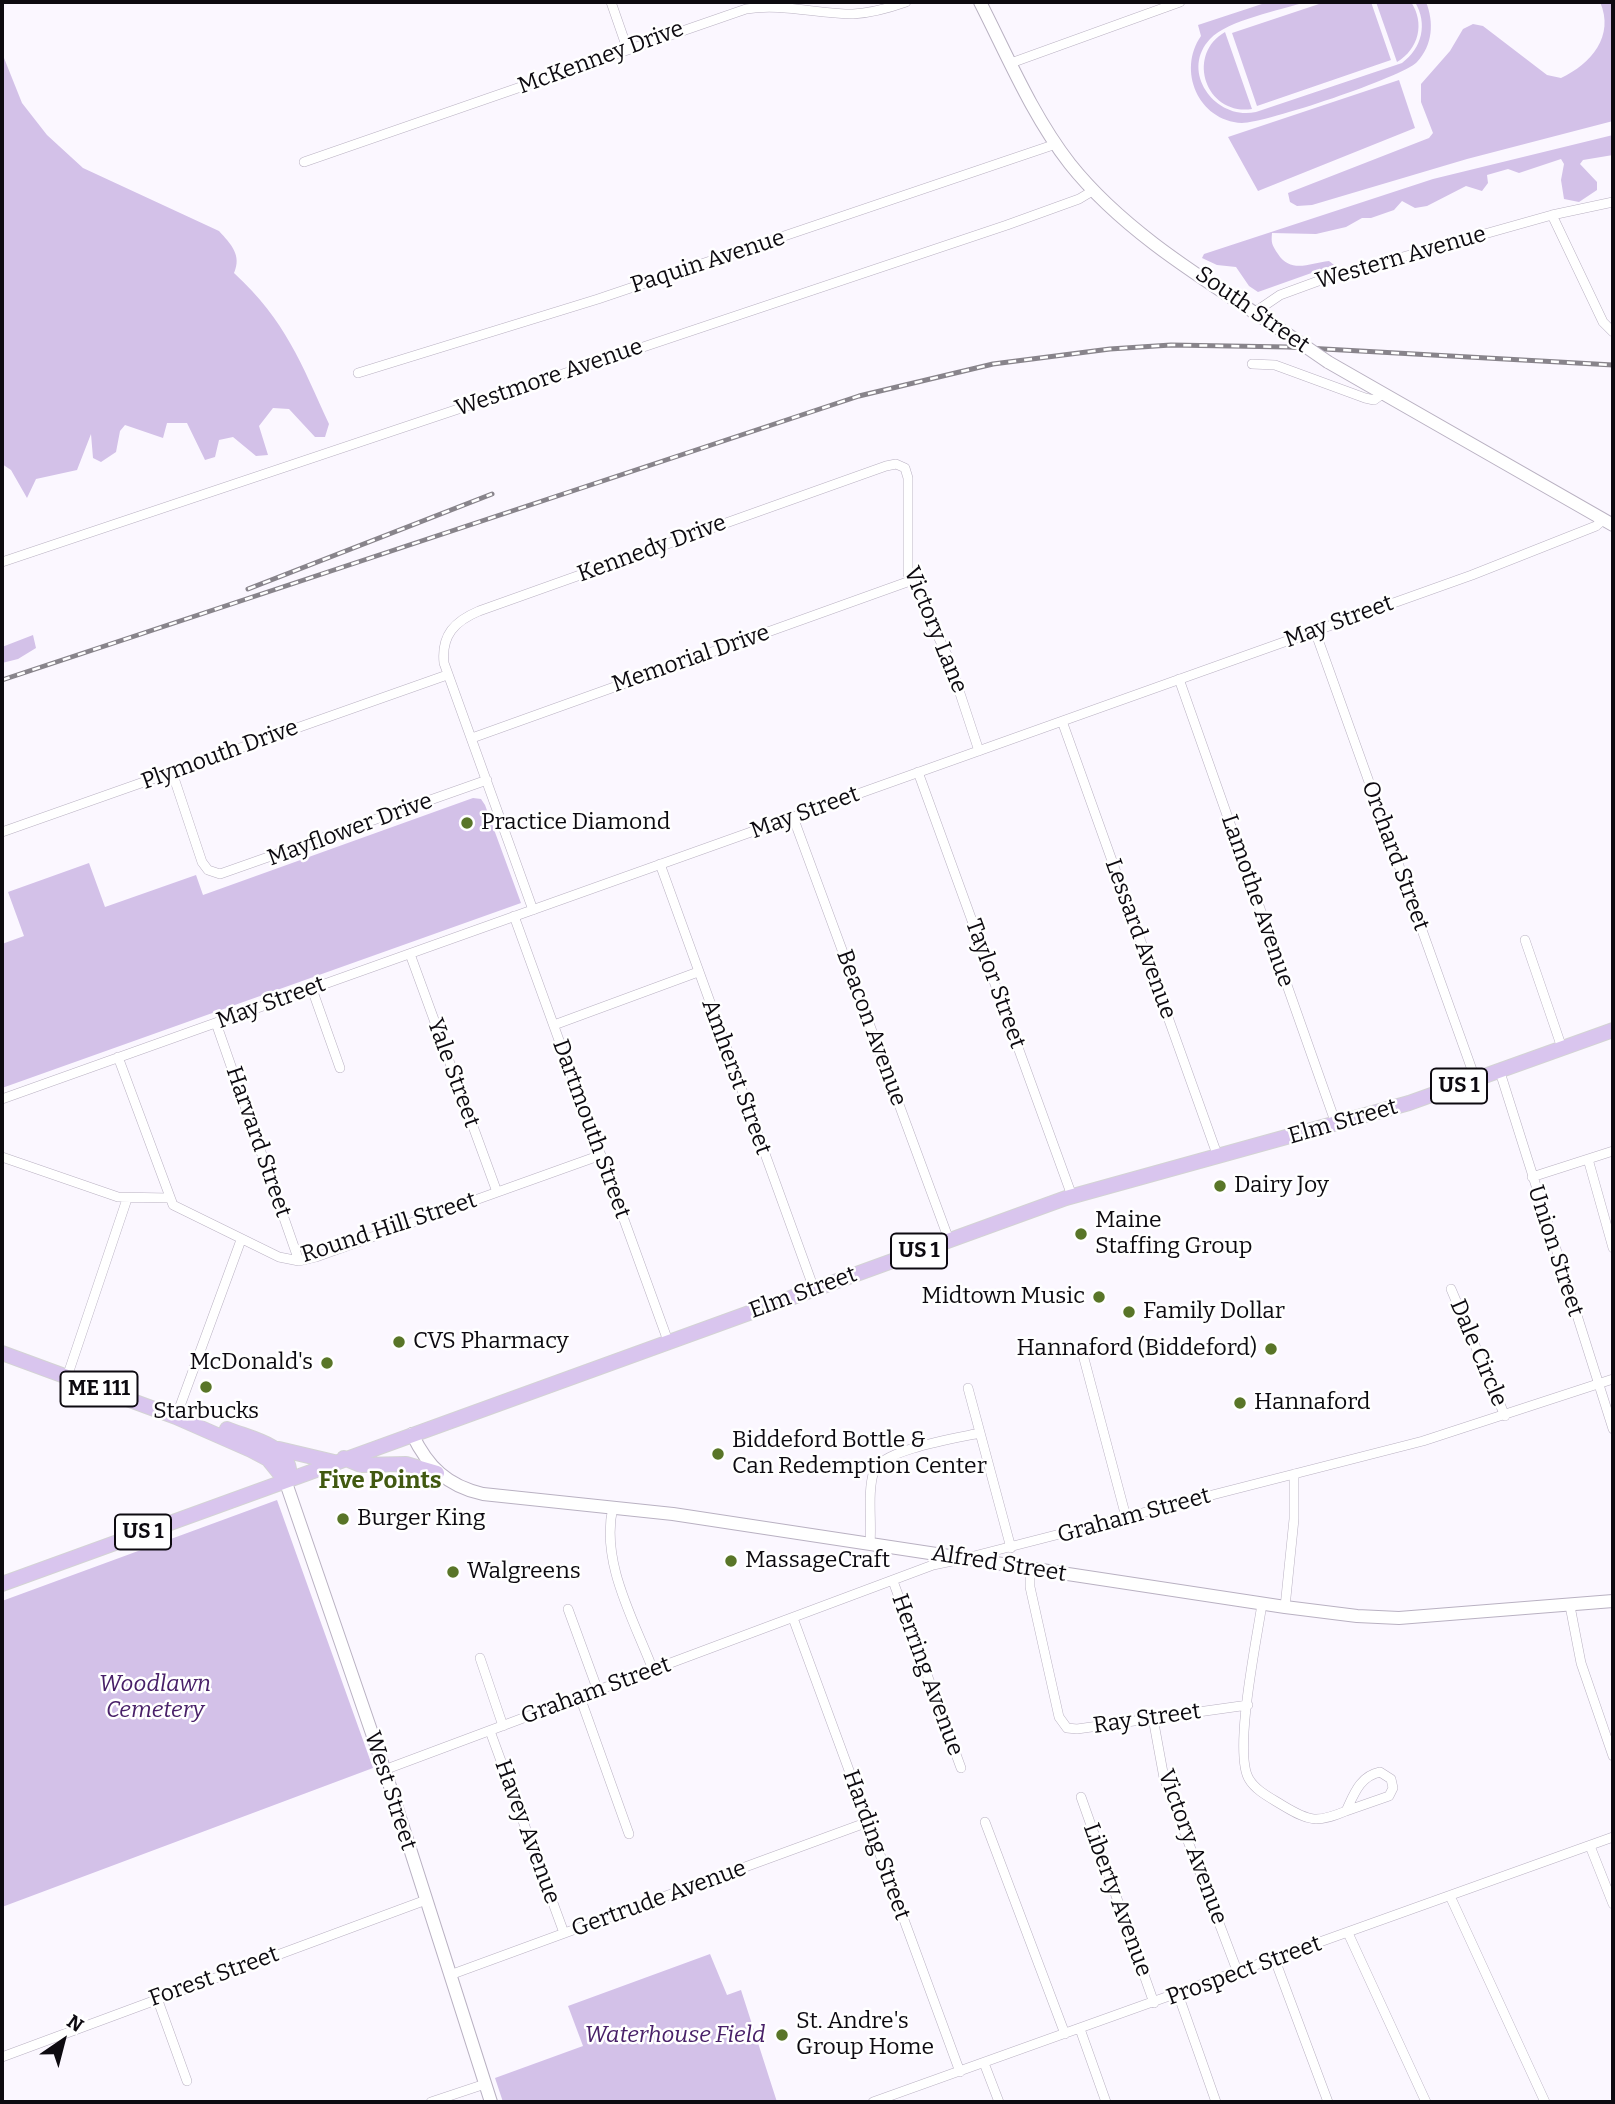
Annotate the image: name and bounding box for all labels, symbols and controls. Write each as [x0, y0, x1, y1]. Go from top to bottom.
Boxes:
street label: McKenney Drive [514, 15, 688, 101]
street label: Western Avenue [1313, 220, 1489, 296]
street label: Paquin Avenue [628, 224, 788, 300]
street label: South Street [1190, 261, 1314, 359]
street label: Westmore Avenue [452, 333, 646, 423]
street label: Kennedy Drive [574, 509, 730, 589]
street label: Victory Lane [897, 563, 973, 697]
street label: May Street [1281, 590, 1397, 654]
street label: Memorial Drive [609, 619, 773, 699]
street label: Plymouth Drive [138, 714, 302, 796]
street label: Orchard Street [1355, 777, 1435, 935]
street label: May Street [747, 781, 863, 845]
street label: Mayflower Drive [264, 787, 436, 873]
place label: Practice Diamond [481, 809, 670, 837]
street label: Lamothe Avenue [1215, 811, 1299, 991]
marker: Practice Diamond [459, 815, 475, 831]
street label: Lessard Avenue [1098, 855, 1182, 1023]
street label: Taylor Street [959, 916, 1031, 1052]
street label: Beacon Avenue [830, 946, 912, 1110]
street label: May Street [213, 971, 329, 1035]
street label: Amherst Street [695, 996, 777, 1158]
street label: Yale Street [421, 1015, 485, 1131]
street label: Dartmouth Street [546, 1036, 636, 1222]
street label: Harvard Street [219, 1063, 297, 1221]
road number: US 1 [1431, 1068, 1487, 1104]
street label: Elm Street [1285, 1093, 1401, 1151]
place label: Dairy Joy [1234, 1172, 1329, 1200]
marker: Dairy Joy [1212, 1178, 1228, 1194]
street label: Union Street [1521, 1182, 1589, 1320]
street label: Round Hill Street [298, 1187, 480, 1269]
place label: Maine Staffing Group [1095, 1207, 1252, 1261]
marker: Maine Staffing Group [1073, 1226, 1089, 1242]
road number: US 1 [891, 1234, 947, 1268]
street label: Elm Street [745, 1261, 861, 1325]
place label: Midtown Music [921, 1283, 1085, 1311]
marker: Midtown Music [1091, 1289, 1107, 1305]
street label: Dale Circle [1443, 1295, 1513, 1411]
place label: Family Dollar [1143, 1298, 1285, 1326]
marker: Family Dollar [1121, 1304, 1137, 1320]
place label: CVS Pharmacy [413, 1328, 569, 1356]
marker: CVS Pharmacy [391, 1334, 407, 1350]
place label: Hannaford (Biddeford) [1016, 1335, 1257, 1363]
marker: Hannaford (Biddeford) [1263, 1341, 1279, 1357]
place label: McDonald's [189, 1349, 313, 1377]
marker: McDonald's [319, 1355, 335, 1371]
road number: ME 111 [60, 1372, 138, 1406]
marker: Starbucks [198, 1379, 214, 1395]
place label: Hannaford [1254, 1389, 1370, 1417]
marker: Hannaford [1232, 1395, 1248, 1411]
place label: Starbucks [153, 1398, 259, 1426]
place label: Biddeford Bottle & Can Redemption Center [732, 1427, 987, 1481]
marker: Biddeford Bottle & Can Redemption Center [710, 1446, 726, 1462]
district label: Five Points [318, 1467, 442, 1495]
street label: Graham Street [1054, 1482, 1214, 1550]
place label: Burger King [357, 1505, 486, 1533]
marker: Burger King [335, 1511, 351, 1527]
road number: US 1 [115, 1514, 171, 1550]
street label: Alfred Street [930, 1540, 1068, 1588]
place label: MassageCraft [745, 1547, 890, 1575]
marker: MassageCraft [723, 1553, 739, 1569]
place label: Walgreens [467, 1558, 581, 1586]
marker: Walgreens [445, 1564, 461, 1580]
street label: Herring Avenue [885, 1590, 969, 1760]
street label: Graham Street [517, 1651, 675, 1731]
park label: Woodlawn Cemetery [99, 1671, 211, 1725]
street label: Ray Street [1091, 1698, 1203, 1740]
street label: West Street [358, 1728, 422, 1854]
street label: Havey Avenue [488, 1756, 566, 1908]
street label: Harding Street [836, 1766, 916, 1924]
street label: Victory Avenue [1151, 1766, 1233, 1928]
street label: Liberty Avenue [1077, 1820, 1157, 1980]
street label: Gertrude Avenue [568, 1855, 750, 1943]
street label: Prospect Street [1163, 1930, 1325, 2012]
street label: Forest Street [145, 1941, 283, 2013]
north arrow [28, 2006, 98, 2076]
place label: St. Andre's Group Home [796, 2008, 934, 2062]
text: N [63, 2010, 88, 2037]
park label: Waterhouse Field [585, 2022, 765, 2050]
marker: St. Andre's Group Home [774, 2027, 790, 2043]

